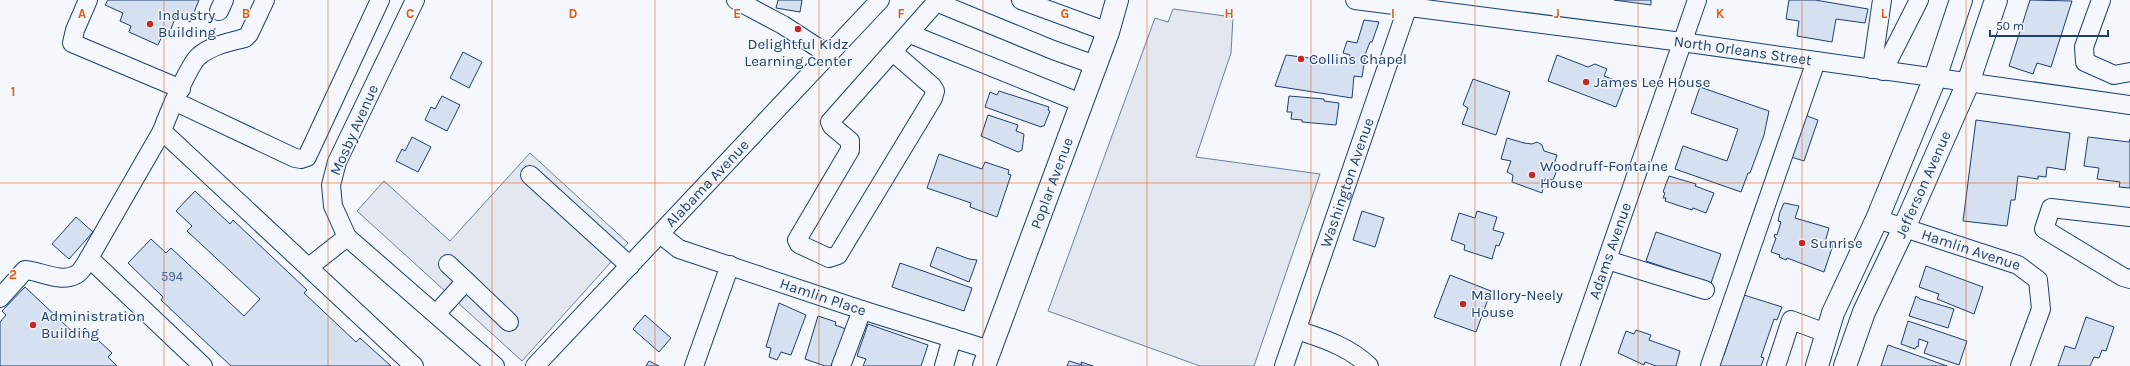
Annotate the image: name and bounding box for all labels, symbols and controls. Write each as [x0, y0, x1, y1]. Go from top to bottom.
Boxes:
text: A [78, 6, 86, 21]
place label: Industry Building [158, 6, 216, 41]
text: B [242, 6, 250, 21]
text: C [406, 6, 414, 21]
text: D [569, 6, 578, 21]
text: E [733, 6, 741, 21]
text: F [897, 6, 905, 21]
text: G [1061, 6, 1069, 21]
text: H [1224, 6, 1234, 21]
text: I [1391, 6, 1395, 21]
text: J [1554, 6, 1560, 21]
text: K [1716, 6, 1725, 21]
text: L [1881, 6, 1888, 21]
scale bar [1990, 12, 2108, 38]
marker: Industry Building [145, 19, 155, 29]
text: 50 m [1996, 19, 2024, 33]
marker: Delightful Kidz Learning Center [793, 24, 803, 34]
street label: North Orleans Street [1673, 32, 1813, 69]
place label: Delightful Kidz Learning Center [744, 35, 852, 70]
place label: Collins Chapel [1309, 50, 1407, 68]
marker: Collins Chapel [1296, 54, 1306, 64]
place label: James Lee House [1594, 73, 1710, 91]
marker: James Lee House [1581, 77, 1591, 87]
street label: Mosby Avenue [326, 82, 382, 178]
text: 1 [11, 84, 15, 99]
street label: Washington Avenue [1316, 115, 1378, 250]
street label: Jefferson Avenue [1892, 128, 1955, 241]
street label: Poplar Avenue [1027, 135, 1077, 231]
street label: Alabama Avenue [662, 136, 753, 231]
place label: Woodruff-Fontaine House [1540, 157, 1668, 192]
marker: Woodruff-Fontaine House [1527, 170, 1537, 180]
street label: Adams Avenue [1585, 200, 1635, 301]
street label: Hamlin Avenue [1919, 225, 2023, 274]
place label: Sunrise [1810, 234, 1863, 252]
marker: Sunrise [1797, 238, 1807, 248]
text: 2 [9, 267, 17, 282]
house number: 594 [161, 269, 183, 284]
street label: Hamlin Place [778, 274, 868, 320]
place label: Mallory-Neely House [1471, 286, 1563, 321]
marker: Mallory-Neely House [1458, 299, 1468, 309]
place label: Administration Building [41, 307, 145, 342]
marker: Administration Building [28, 320, 38, 330]

